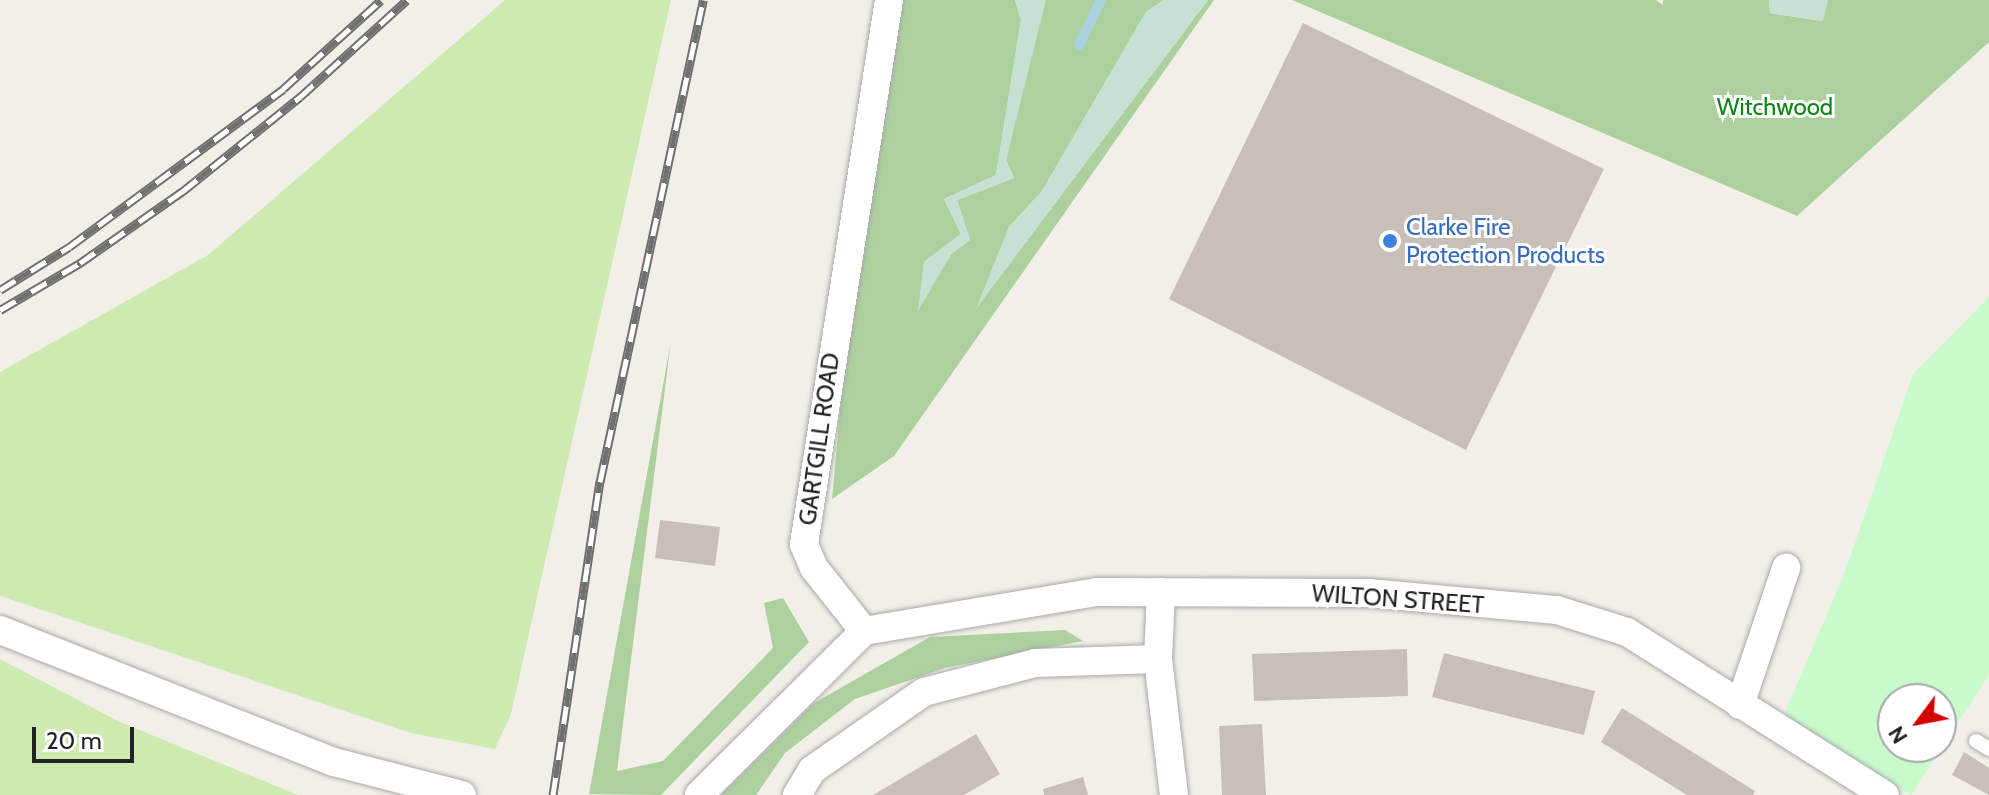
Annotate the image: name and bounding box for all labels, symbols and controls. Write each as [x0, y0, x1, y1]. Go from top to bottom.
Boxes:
park label: Witchwood [1717, 93, 1833, 121]
place label: Clarke Fire Protection Products [1406, 213, 1605, 269]
marker: Clarke Fire Protection Products [1381, 232, 1399, 250]
street label: GARTGILL ROAD [793, 351, 845, 527]
street label: WILTON STREET [1311, 579, 1485, 619]
north arrow [1877, 683, 1957, 763]
scale bar [36, 711, 138, 761]
text: N [1882, 721, 1913, 749]
text: 20 m [46, 726, 102, 755]

